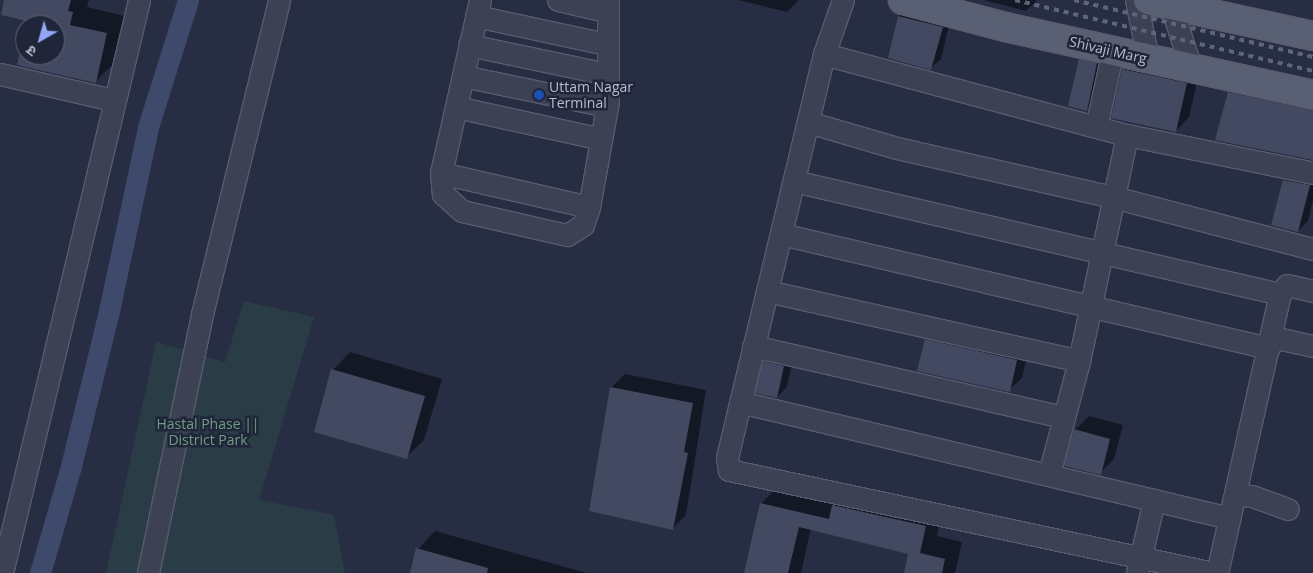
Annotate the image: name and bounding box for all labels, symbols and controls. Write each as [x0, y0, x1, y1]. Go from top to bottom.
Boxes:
north arrow [15, 15, 65, 65]
street label: Shivaji Marg [1068, 33, 1148, 67]
text: उ [22, 41, 40, 61]
place label: Uttam Nagar Terminal [549, 79, 633, 111]
marker: Uttam Nagar Terminal [533, 89, 545, 101]
park label: Hastal Phase || District Park [156, 416, 260, 448]

